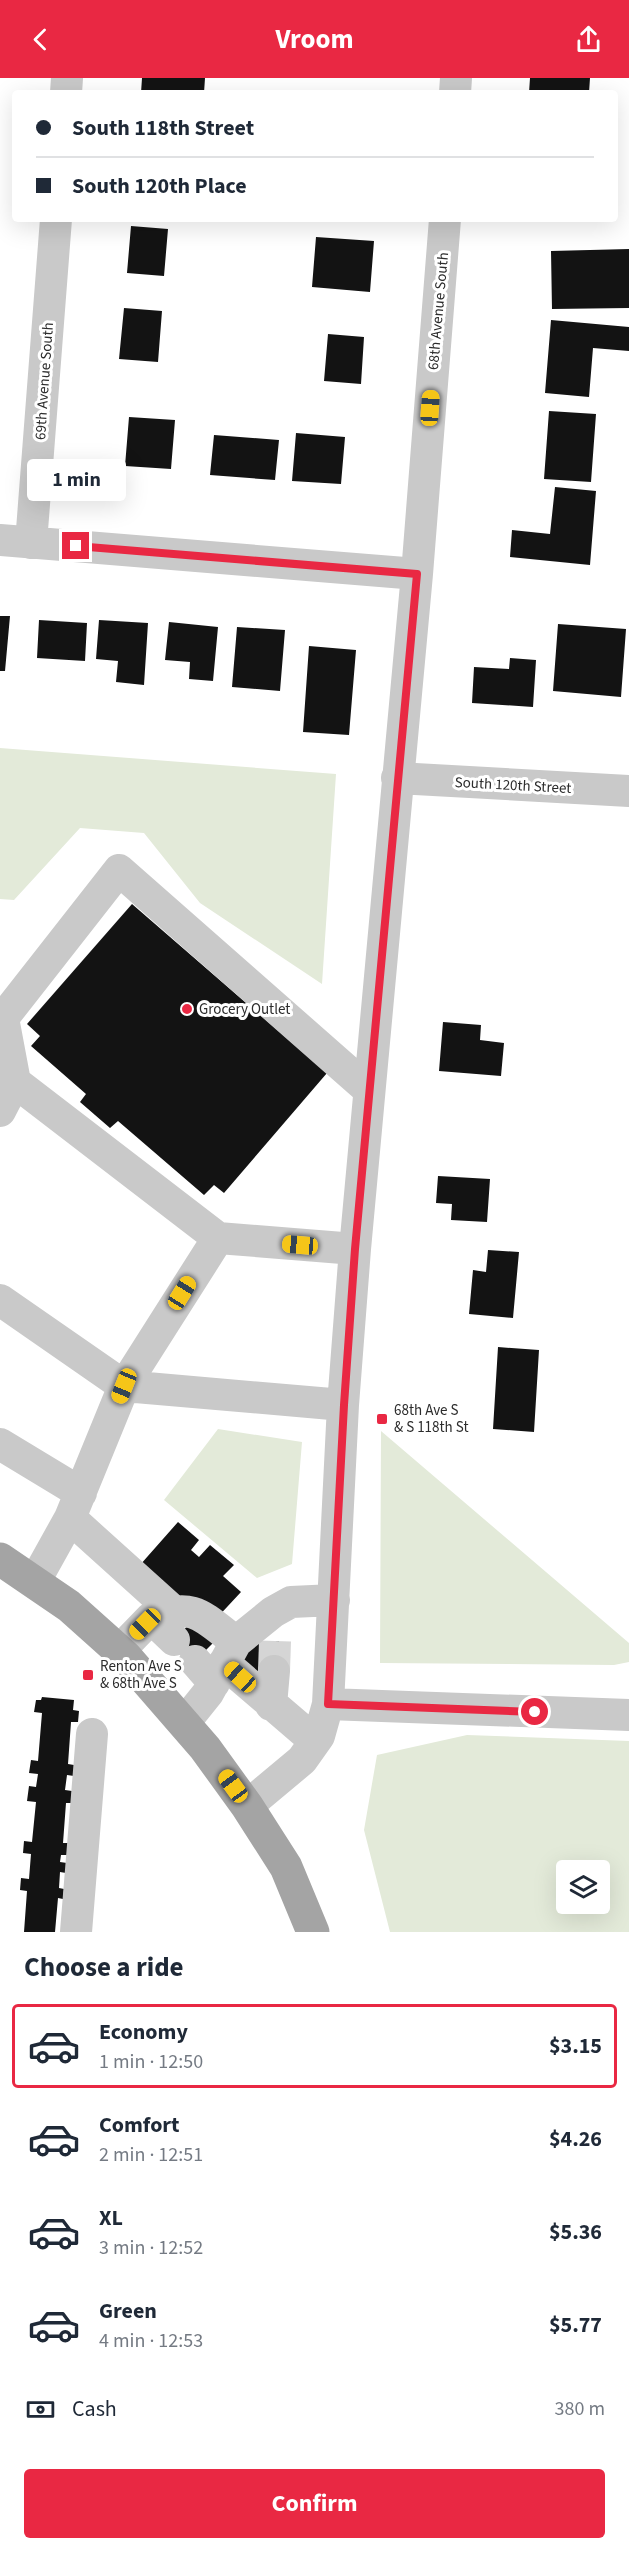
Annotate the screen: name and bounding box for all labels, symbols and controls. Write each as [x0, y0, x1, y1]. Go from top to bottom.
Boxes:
text: Vroom [275, 20, 354, 59]
icon: back [24, 23, 57, 56]
icon: share [572, 23, 605, 56]
text: South 118th Street [72, 112, 254, 144]
text: South 120th Place [72, 170, 247, 202]
street label: 68th Avenue South [423, 251, 454, 371]
street label: 69th Avenue South [30, 321, 59, 441]
car [420, 389, 440, 427]
callout: 1 min [26, 459, 125, 501]
text: 1 min [52, 466, 101, 494]
route end [62, 532, 89, 559]
street label: South 120th Street [454, 772, 572, 799]
place label: Grocery Outlet [199, 999, 290, 1020]
marker: Grocery Outlet [180, 1002, 194, 1016]
car [281, 1234, 319, 1256]
car [165, 1273, 199, 1313]
car [109, 1366, 139, 1406]
place label: 68th Ave S & S 118th St [394, 1400, 468, 1438]
marker: 68th Ave S & S 118th St [375, 1412, 389, 1426]
car [126, 1605, 164, 1643]
place label: Renton Ave S & 68th Ave S [100, 1656, 182, 1694]
car [221, 1658, 259, 1696]
marker: Renton Ave S & 68th Ave S [81, 1668, 95, 1682]
route start [521, 1698, 548, 1725]
car [215, 1766, 251, 1806]
map controls [556, 1860, 610, 1914]
button: layers [556, 1860, 610, 1914]
text: Choose a ride [24, 1948, 184, 1987]
text: Economy [99, 2016, 188, 2048]
icon: car [27, 2019, 81, 2073]
text: $3.15 [549, 2030, 602, 2062]
text: 1 min · 12:50 [99, 2048, 203, 2076]
text: Comfort [99, 2109, 180, 2141]
icon: car [27, 2112, 81, 2166]
text: $4.26 [549, 2123, 602, 2155]
text: 2 min · 12:51 [99, 2141, 203, 2169]
text: XL [99, 2202, 123, 2234]
icon: car [27, 2205, 81, 2259]
text: $5.36 [549, 2216, 602, 2248]
text: 3 min · 12:52 [99, 2234, 203, 2262]
text: Green [99, 2295, 157, 2327]
icon: car [27, 2298, 81, 2352]
text: $5.77 [549, 2309, 602, 2341]
text: 4 min · 12:53 [99, 2327, 203, 2355]
icon: cash [24, 2393, 57, 2426]
text: Cash [72, 2393, 117, 2425]
text: 380 m [555, 2395, 605, 2423]
button: Confirm [24, 2469, 605, 2538]

